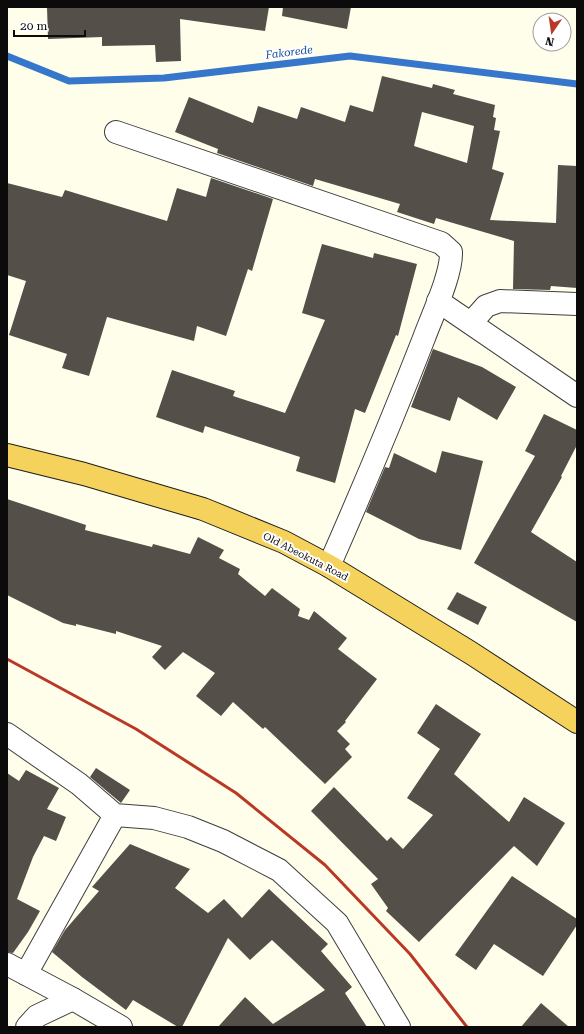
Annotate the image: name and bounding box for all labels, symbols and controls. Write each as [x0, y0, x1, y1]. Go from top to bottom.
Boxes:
scale bar [14, 12, 85, 38]
north arrow [532, 12, 572, 52]
text: 20 m [20, 19, 47, 33]
text: N [544, 34, 555, 49]
water label: Fakorede [264, 43, 314, 62]
street label: Old Abeokuta Road [261, 530, 351, 583]

